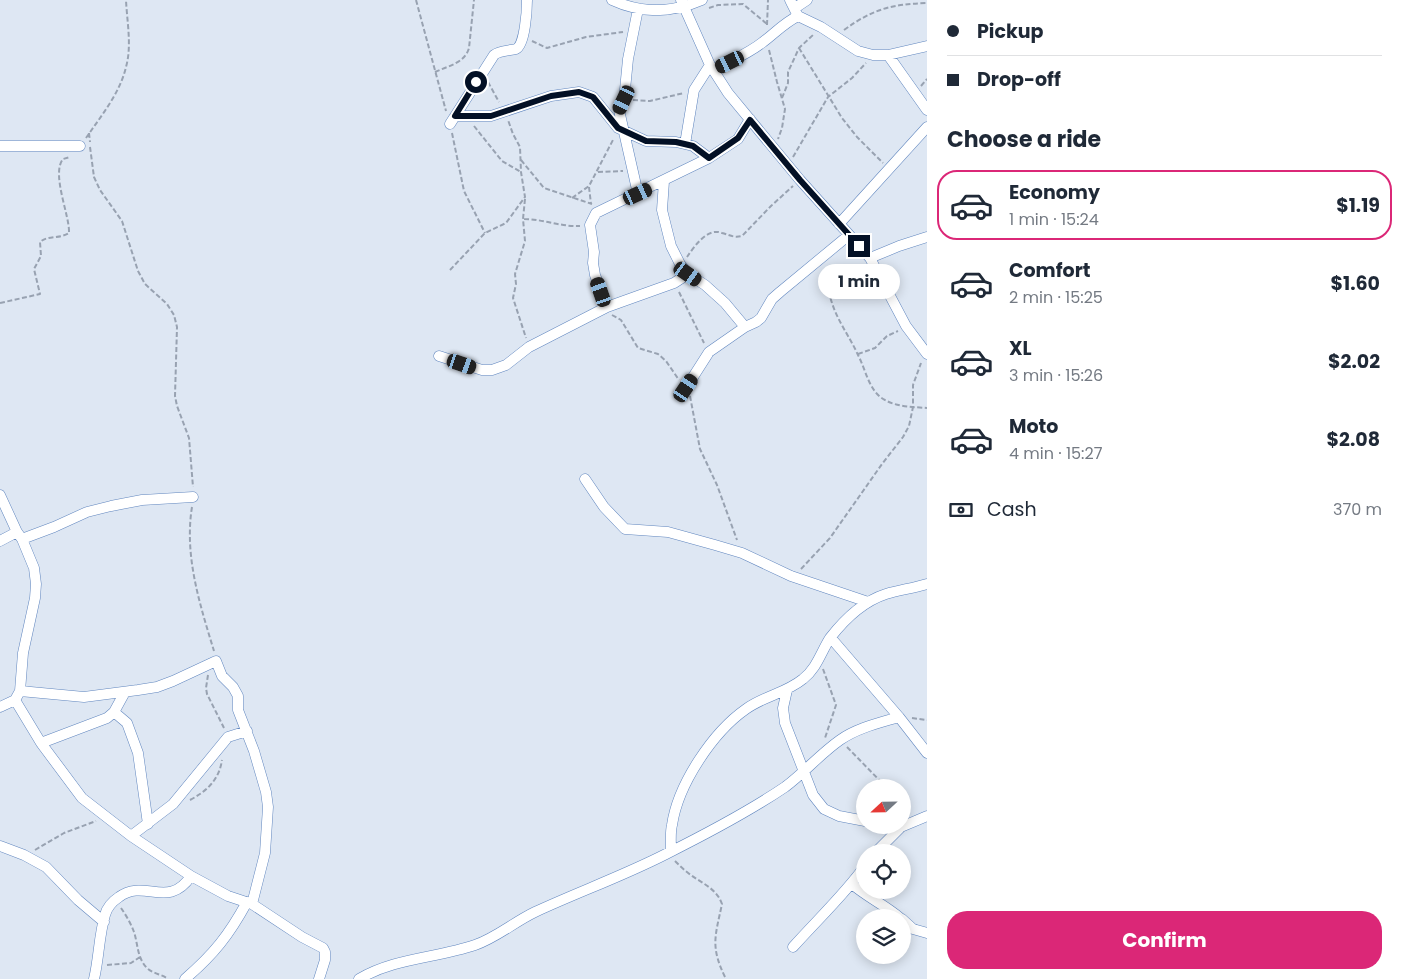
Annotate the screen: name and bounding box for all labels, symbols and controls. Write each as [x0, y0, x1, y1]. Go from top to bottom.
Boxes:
text: Pickup [977, 18, 1043, 45]
car [713, 49, 746, 75]
text: Drop-off [977, 66, 1061, 93]
route start [465, 71, 487, 93]
car [610, 83, 637, 117]
text: Choose a ride [947, 124, 1101, 155]
text: Economy [1009, 179, 1100, 206]
car [621, 181, 654, 207]
icon: car [949, 183, 994, 228]
text: $1.19 [1336, 192, 1380, 219]
text: 1 min · 15:24 [1009, 208, 1099, 231]
route end [848, 235, 870, 257]
text: Comfort [1009, 257, 1091, 284]
car [671, 259, 704, 289]
icon: car [949, 261, 994, 306]
callout: 1 min [818, 264, 900, 298]
text: 1 min [838, 270, 880, 293]
text: $1.60 [1331, 270, 1380, 297]
car [589, 275, 612, 309]
text: 2 min · 15:25 [1009, 286, 1103, 309]
text: XL [1009, 335, 1032, 362]
icon: car [949, 339, 994, 384]
text: $2.02 [1328, 348, 1380, 375]
car [445, 352, 478, 376]
text: 3 min · 15:26 [1009, 364, 1103, 387]
car [671, 371, 700, 405]
text: Moto [1009, 413, 1058, 440]
icon: car [949, 417, 994, 462]
text: $2.08 [1327, 426, 1380, 453]
text: 4 min · 15:27 [1009, 442, 1102, 465]
icon: cash [947, 496, 975, 524]
text: Cash [987, 496, 1037, 523]
text: 370 m [1333, 498, 1382, 521]
north arrow [856, 779, 911, 834]
map controls [856, 779, 911, 964]
button: locate [856, 844, 911, 899]
button: layers [856, 909, 911, 964]
button: Confirm [947, 911, 1382, 969]

